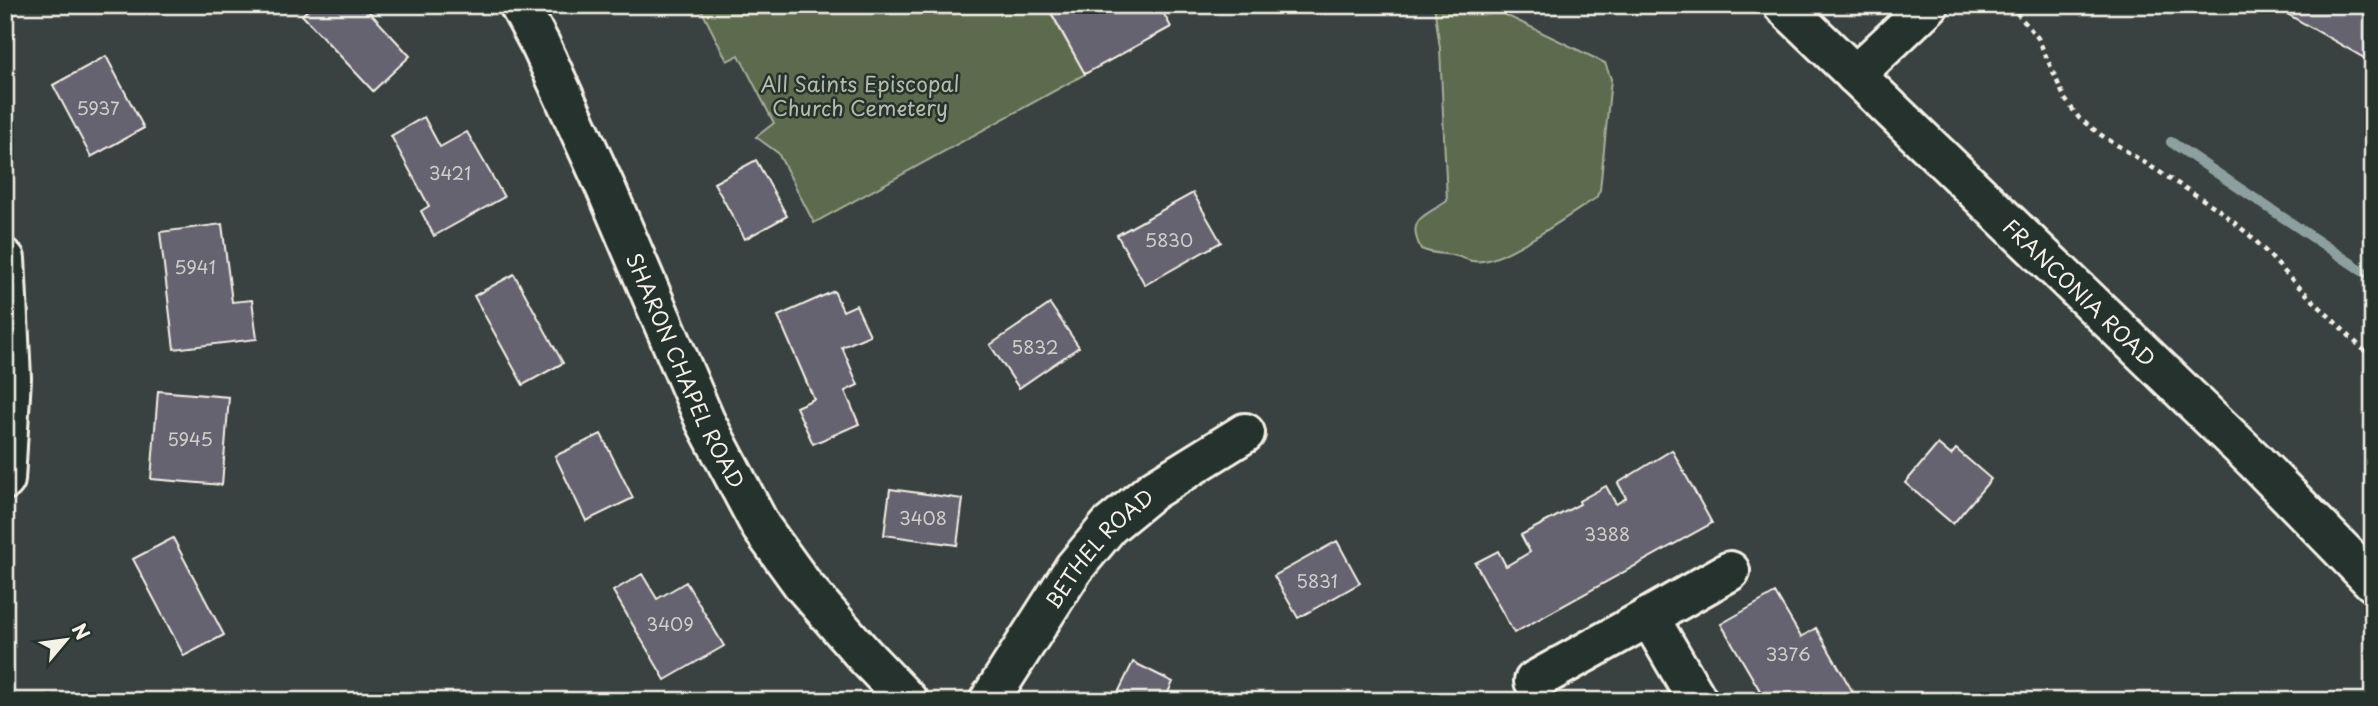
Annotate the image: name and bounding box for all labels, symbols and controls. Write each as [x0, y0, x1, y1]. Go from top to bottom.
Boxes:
park label: All Saints Episcopal Church Cemetery [760, 67, 960, 123]
house number: 5937 [76, 94, 120, 121]
house number: 3421 [429, 159, 471, 186]
street label: FRANCONIA ROAD [1997, 211, 2163, 373]
house number: 5830 [1145, 226, 1193, 253]
street label: SHARON CHAPEL ROAD [619, 248, 754, 494]
house number: 5941 [174, 253, 216, 280]
house number: 5832 [1012, 333, 1058, 360]
house number: 5945 [167, 425, 213, 452]
street label: BETHEL ROAD [1036, 480, 1160, 615]
house number: 3408 [899, 504, 947, 531]
house number: 3388 [1584, 520, 1630, 547]
house number: 5831 [1296, 567, 1338, 594]
north arrow [32, 604, 102, 674]
house number: 3409 [646, 610, 694, 637]
text: N [66, 618, 98, 645]
house number: 3376 [1765, 640, 1811, 667]

